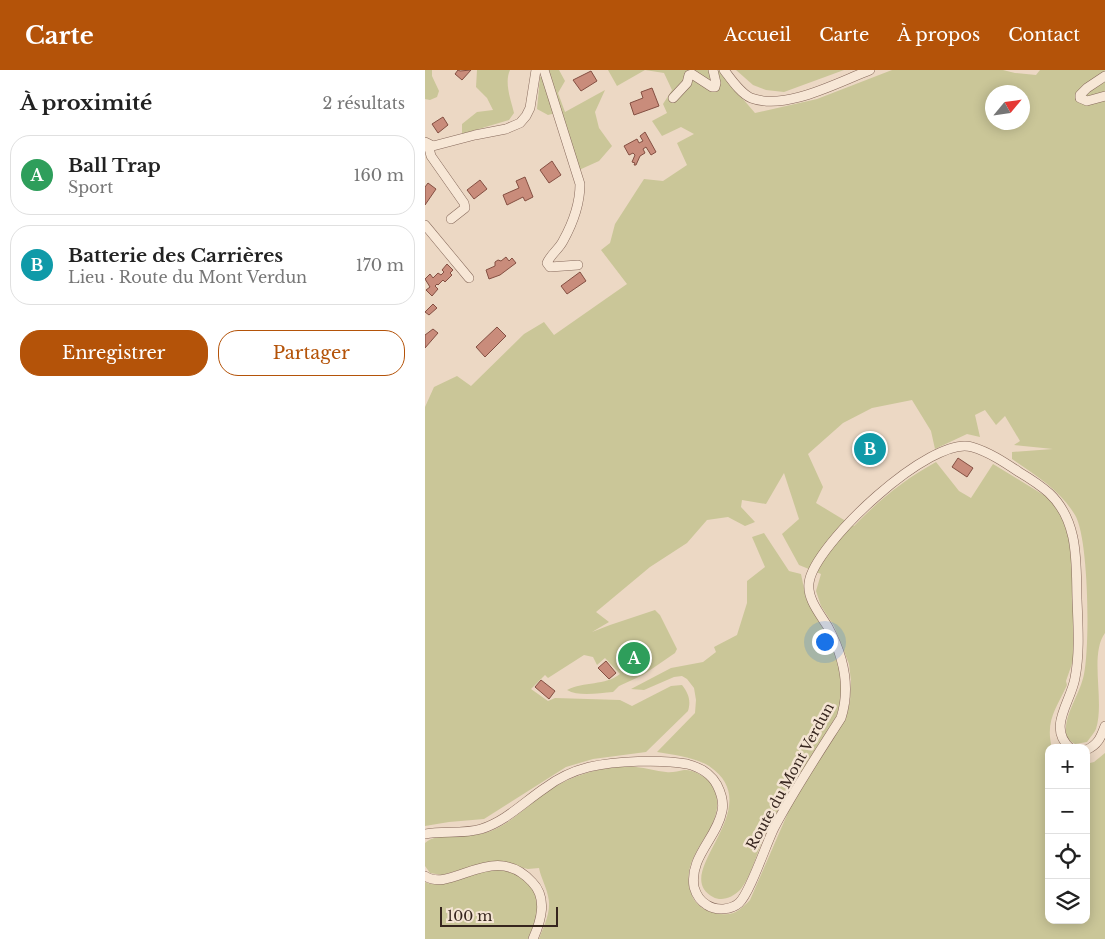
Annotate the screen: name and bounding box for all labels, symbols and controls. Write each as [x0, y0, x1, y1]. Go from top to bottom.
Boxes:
text: Carte [25, 21, 94, 50]
text: Accueil [724, 24, 791, 46]
text: Carte [819, 24, 869, 46]
text: À propos [897, 24, 980, 46]
text: Contact [1008, 24, 1080, 46]
north arrow [985, 85, 1030, 130]
text: À proximité [20, 90, 152, 116]
text: 2 résultats [323, 93, 405, 113]
text: Ball Trap [68, 154, 161, 177]
text: A [31, 165, 43, 185]
text: 160 m [353, 165, 404, 185]
text: Sport [68, 177, 113, 197]
text: Batterie des Carrières [68, 244, 283, 267]
text: B [31, 255, 43, 275]
text: 170 m [356, 255, 404, 275]
text: Lieu · Route du Mont Verdun [68, 267, 307, 287]
button: Enregistrer [20, 330, 208, 376]
button: Partager [218, 330, 405, 376]
pin: B [854, 430, 886, 468]
your location [812, 629, 838, 655]
pin: A [618, 639, 650, 677]
street label: Route du Mont Verdun [742, 699, 838, 852]
map controls [1045, 744, 1090, 924]
button: + [1045, 744, 1090, 789]
button: − [1045, 789, 1090, 834]
button: locate [1045, 834, 1090, 879]
button: layers [1045, 879, 1090, 924]
scale bar [440, 904, 557, 927]
text: 100 m [447, 907, 492, 925]

